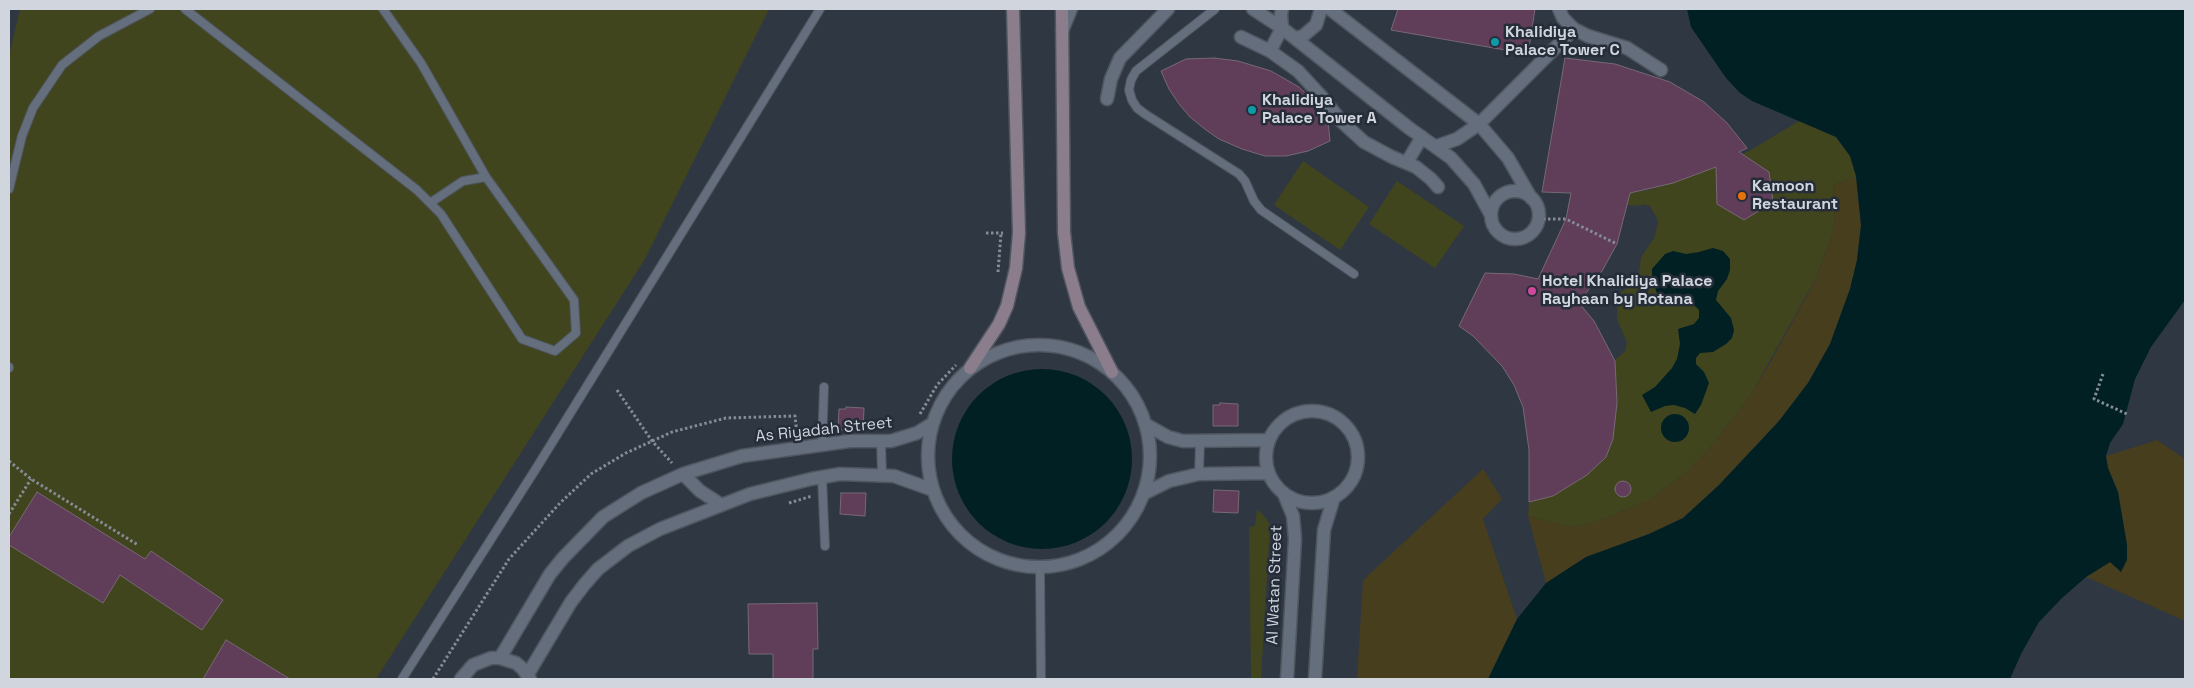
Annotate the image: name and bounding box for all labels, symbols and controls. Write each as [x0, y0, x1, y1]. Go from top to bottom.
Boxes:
place label: Khalidiya Palace Tower C [1505, 23, 1620, 61]
marker: Khalidiya Palace Tower C [1489, 36, 1501, 48]
place label: Khalidiya Palace Tower A [1262, 91, 1377, 129]
marker: Khalidiya Palace Tower A [1246, 104, 1258, 116]
place label: Kamoon Restaurant [1752, 177, 1838, 215]
marker: Kamoon Restaurant [1736, 190, 1748, 202]
place label: Hotel Khalidiya Palace Rayhaan by Rotana [1542, 272, 1713, 310]
marker: Hotel Khalidiya Palace Rayhaan by Rotana [1526, 285, 1538, 297]
street label: As Riyadah Street [755, 413, 893, 447]
street label: Al Watan Street [1263, 525, 1287, 645]

